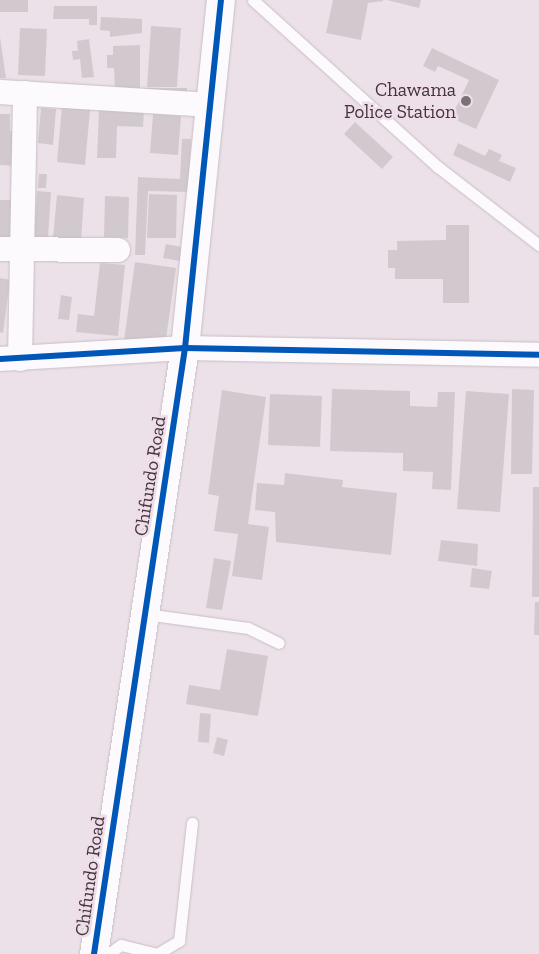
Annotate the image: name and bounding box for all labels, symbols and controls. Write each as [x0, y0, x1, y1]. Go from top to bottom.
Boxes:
place label: Chawama Police Station [344, 79, 456, 123]
marker: Chawama Police Station [460, 95, 472, 107]
street label: Chifundo Road [129, 414, 171, 538]
street label: Chifundo Road [70, 814, 110, 938]

